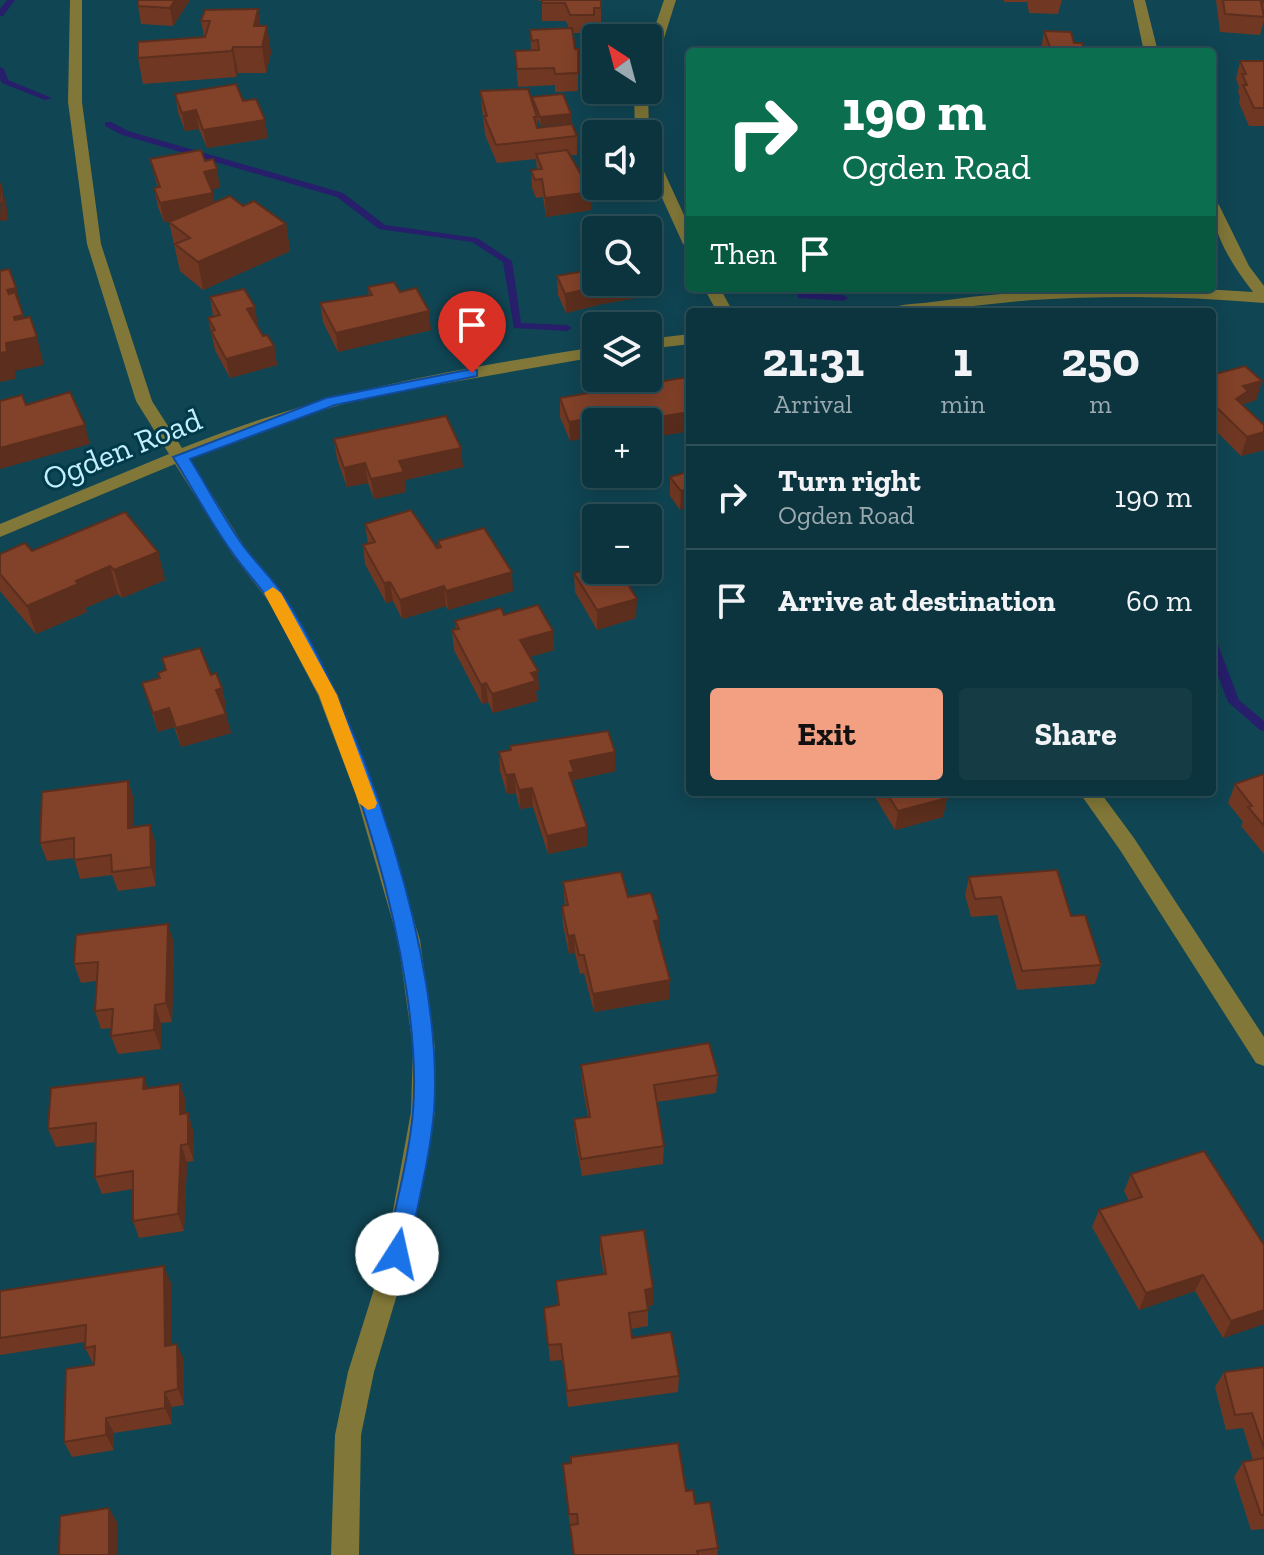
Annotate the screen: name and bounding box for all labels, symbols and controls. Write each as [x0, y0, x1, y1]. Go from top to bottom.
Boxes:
north arrow [582, 24, 662, 104]
map controls [582, 24, 662, 584]
text: 190 m [842, 77, 986, 144]
icon: right [710, 80, 814, 184]
button: sound [582, 120, 662, 200]
text: Ogden Road [842, 145, 1031, 188]
button: search [582, 216, 662, 296]
icon: arrive [793, 232, 837, 276]
text: Then [710, 236, 777, 272]
pin [438, 291, 506, 373]
icon: arrive [450, 303, 494, 347]
button: layers [582, 312, 662, 392]
text: 21:31 [762, 331, 864, 388]
text: 1 [953, 331, 972, 388]
text: 250 [1061, 331, 1140, 388]
text: Arrival [774, 388, 852, 420]
text: min [940, 388, 985, 420]
text: m [1089, 388, 1112, 420]
street label: Ogden Road [37, 400, 207, 498]
button: + [582, 408, 662, 488]
text: Turn right [778, 463, 920, 499]
icon: right [710, 475, 754, 519]
text: 190 m [1115, 479, 1192, 515]
text: Ogden Road [778, 499, 914, 531]
button: − [582, 504, 662, 584]
icon: arrive [710, 579, 754, 623]
text: Arrive at destination [778, 583, 1055, 619]
text: 60 m [1126, 583, 1192, 619]
button: Exit [710, 688, 943, 780]
button: Share [959, 688, 1192, 780]
position arrow [355, 1212, 439, 1296]

